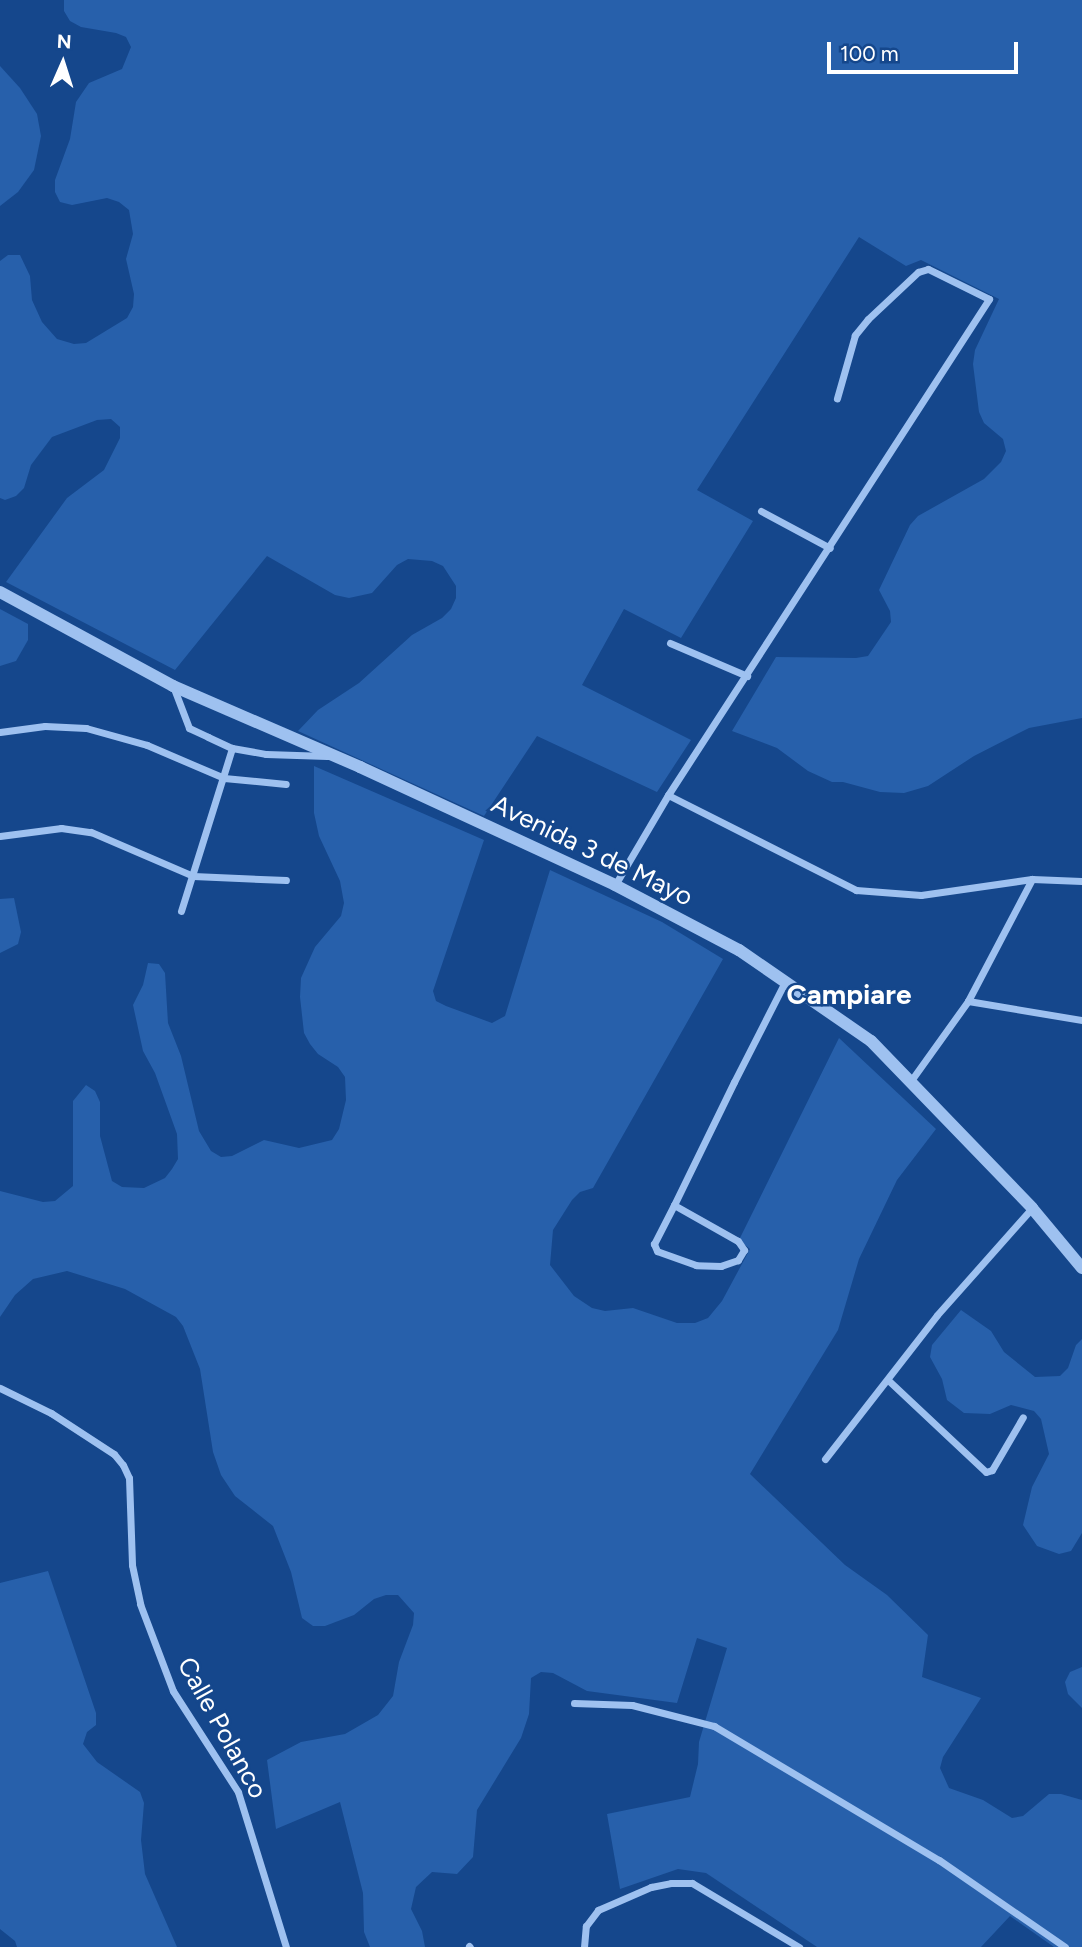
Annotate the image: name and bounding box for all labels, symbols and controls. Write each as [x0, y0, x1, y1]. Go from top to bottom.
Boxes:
north arrow [28, 28, 98, 98]
scale bar [830, 28, 1021, 72]
text: N [56, 30, 72, 53]
text: 100 m [840, 41, 899, 66]
street label: Avenida 3 de Mayo [486, 789, 698, 913]
district label: Campiare [787, 977, 911, 1011]
street label: Calle Polanco [170, 1652, 274, 1804]

